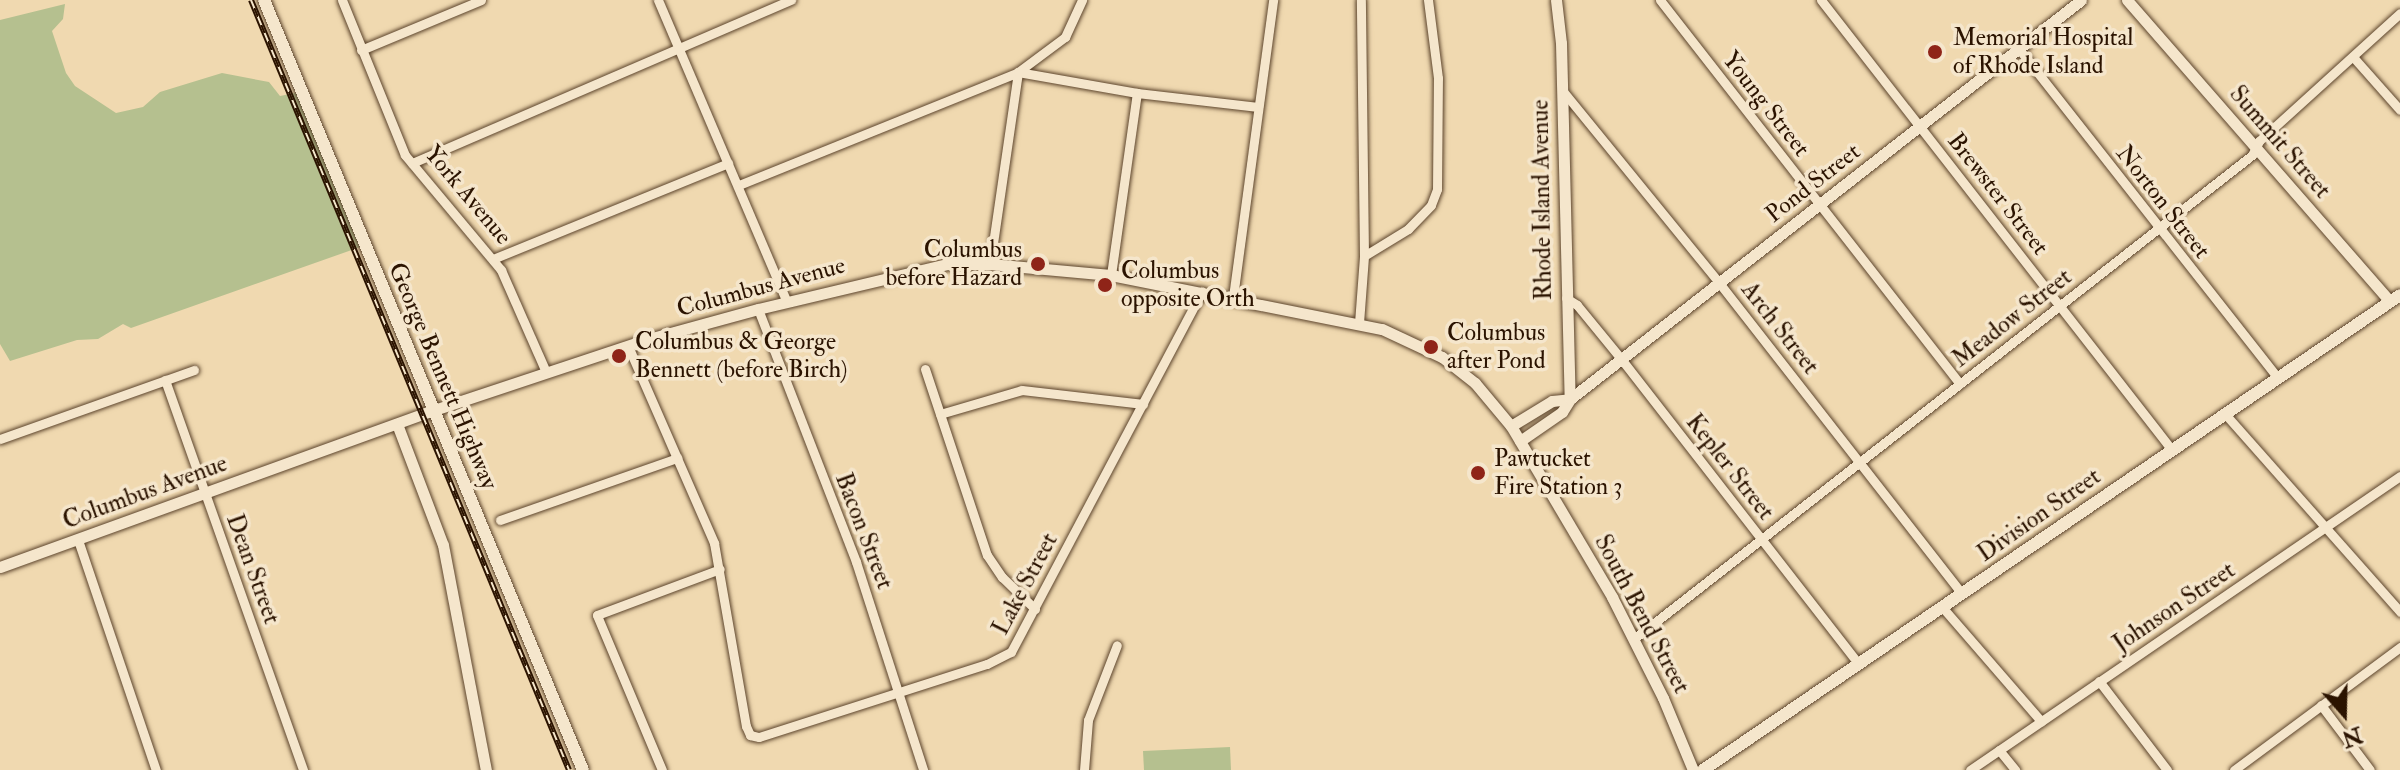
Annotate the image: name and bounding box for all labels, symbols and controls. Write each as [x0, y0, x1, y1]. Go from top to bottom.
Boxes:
place label: Memorial Hospital of Rhode Island [1953, 24, 2134, 80]
marker: Memorial Hospital of Rhode Island [1924, 41, 1946, 63]
street label: Young Street [1716, 46, 1816, 162]
street label: Summit Street [2223, 80, 2337, 204]
street label: Rhode Island Avenue [1526, 99, 1558, 301]
street label: Brewster Street [1941, 127, 2055, 261]
street label: Pond Street [1760, 137, 1866, 229]
street label: York Avenue [418, 140, 518, 250]
street label: Norton Street [2110, 140, 2216, 264]
place label: Columbus before Hazard [885, 236, 1022, 292]
street label: Columbus Avenue [674, 251, 848, 323]
marker: Columbus before Hazard [1029, 255, 1047, 273]
place label: Columbus opposite Orth [1121, 257, 1255, 313]
street label: George Bennett Highway [382, 258, 504, 494]
street label: Meadow Street [1947, 262, 2077, 374]
marker: Columbus opposite Orth [1096, 276, 1114, 294]
street label: Arch Street [1735, 276, 1825, 380]
place label: Columbus after Pond [1447, 319, 1545, 375]
place label: Columbus & George Bennett (before Birch) [635, 328, 847, 384]
marker: Columbus after Pond [1422, 338, 1440, 356]
marker: Columbus & George Bennett (before Birch) [610, 347, 628, 365]
street label: Kepler Street [1680, 408, 1780, 526]
place label: Pawtucket Fire Station 3 [1494, 445, 1622, 501]
street label: Columbus Avenue [59, 449, 231, 535]
street label: Division Street [1972, 462, 2106, 568]
marker: Pawtucket Fire Station 3 [1469, 464, 1487, 482]
street label: Bacon Street [829, 469, 899, 593]
street label: Dean Street [220, 510, 286, 628]
street label: Lake Street [986, 528, 1064, 640]
street label: South Bend Street [1588, 530, 1696, 698]
street label: Johnson Street [2108, 556, 2240, 658]
north arrow [2304, 674, 2384, 754]
text: N [2338, 720, 2366, 753]

